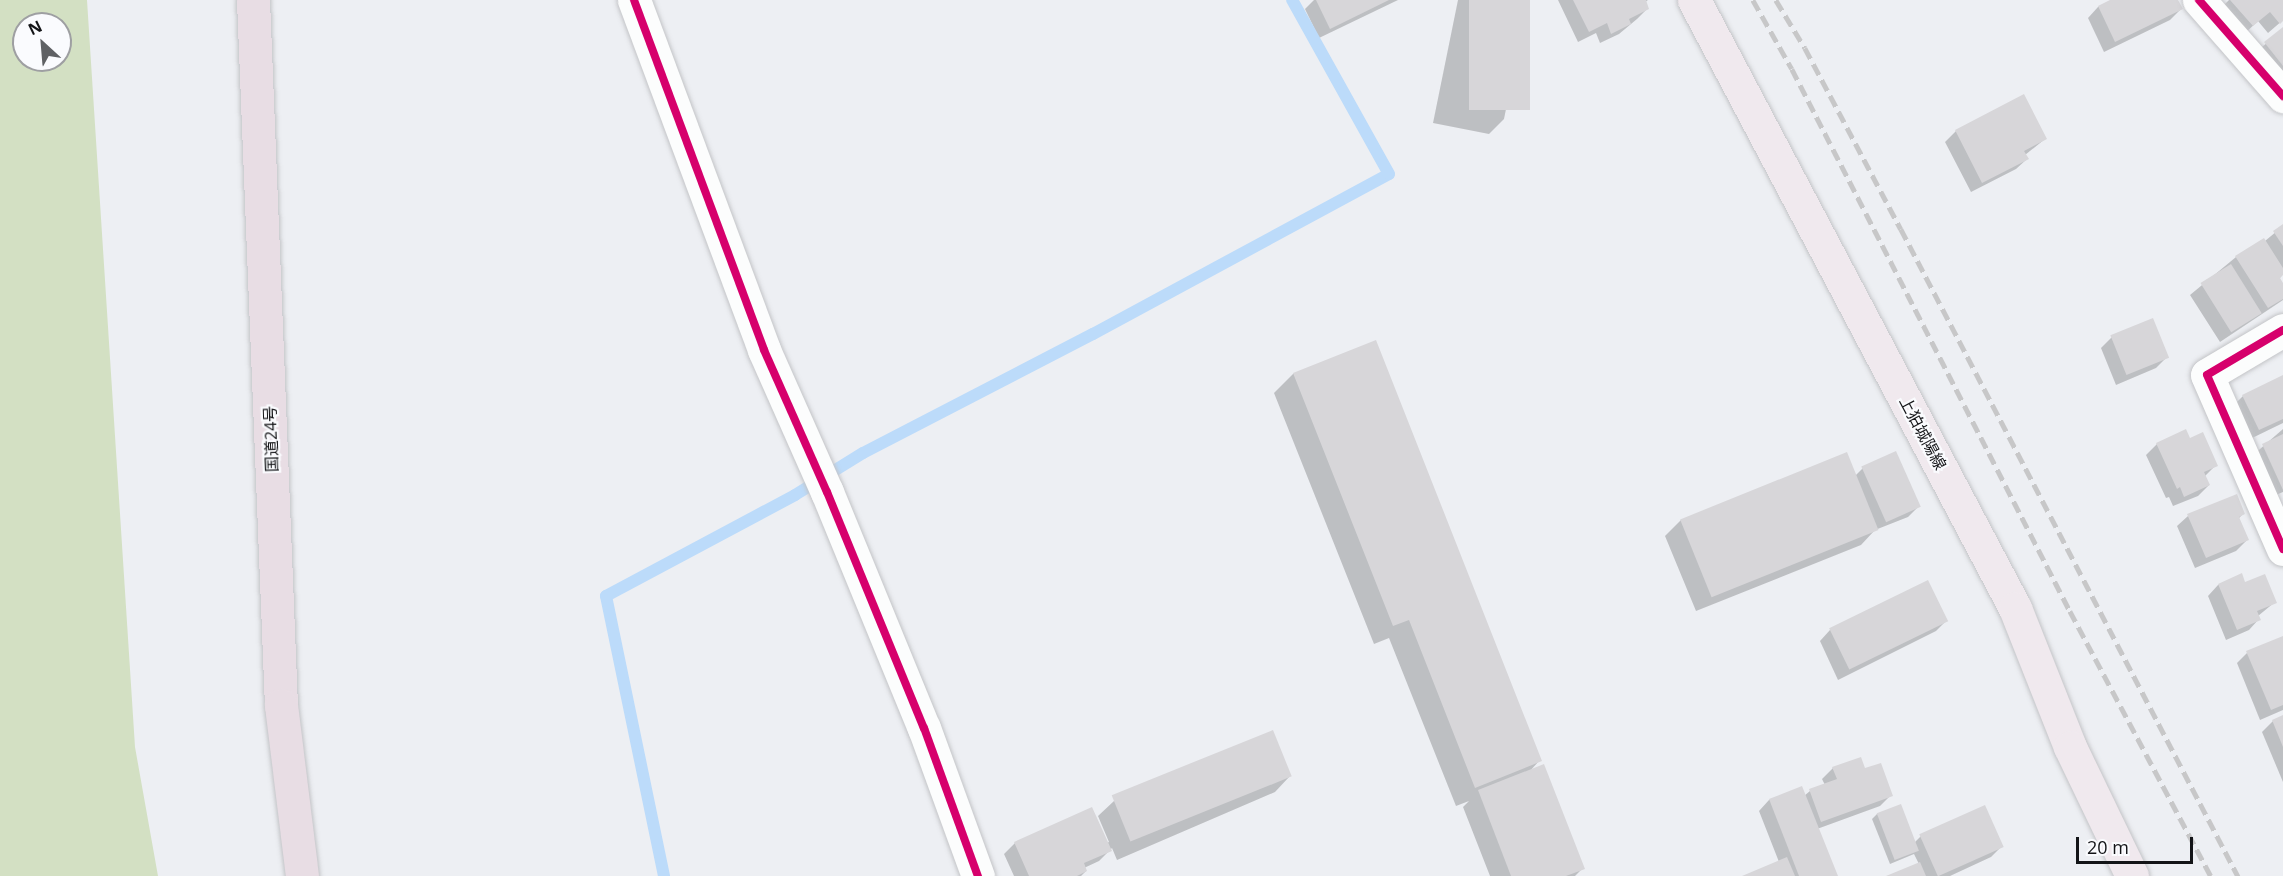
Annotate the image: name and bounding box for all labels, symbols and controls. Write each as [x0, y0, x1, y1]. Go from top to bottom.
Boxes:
north arrow [12, 12, 72, 72]
text: N [24, 15, 46, 40]
street label: 上狛城陽線 [1896, 393, 1950, 473]
street label: 国道24号 [260, 406, 282, 472]
scale bar [2079, 825, 2196, 863]
text: 20 m [2087, 835, 2129, 859]

